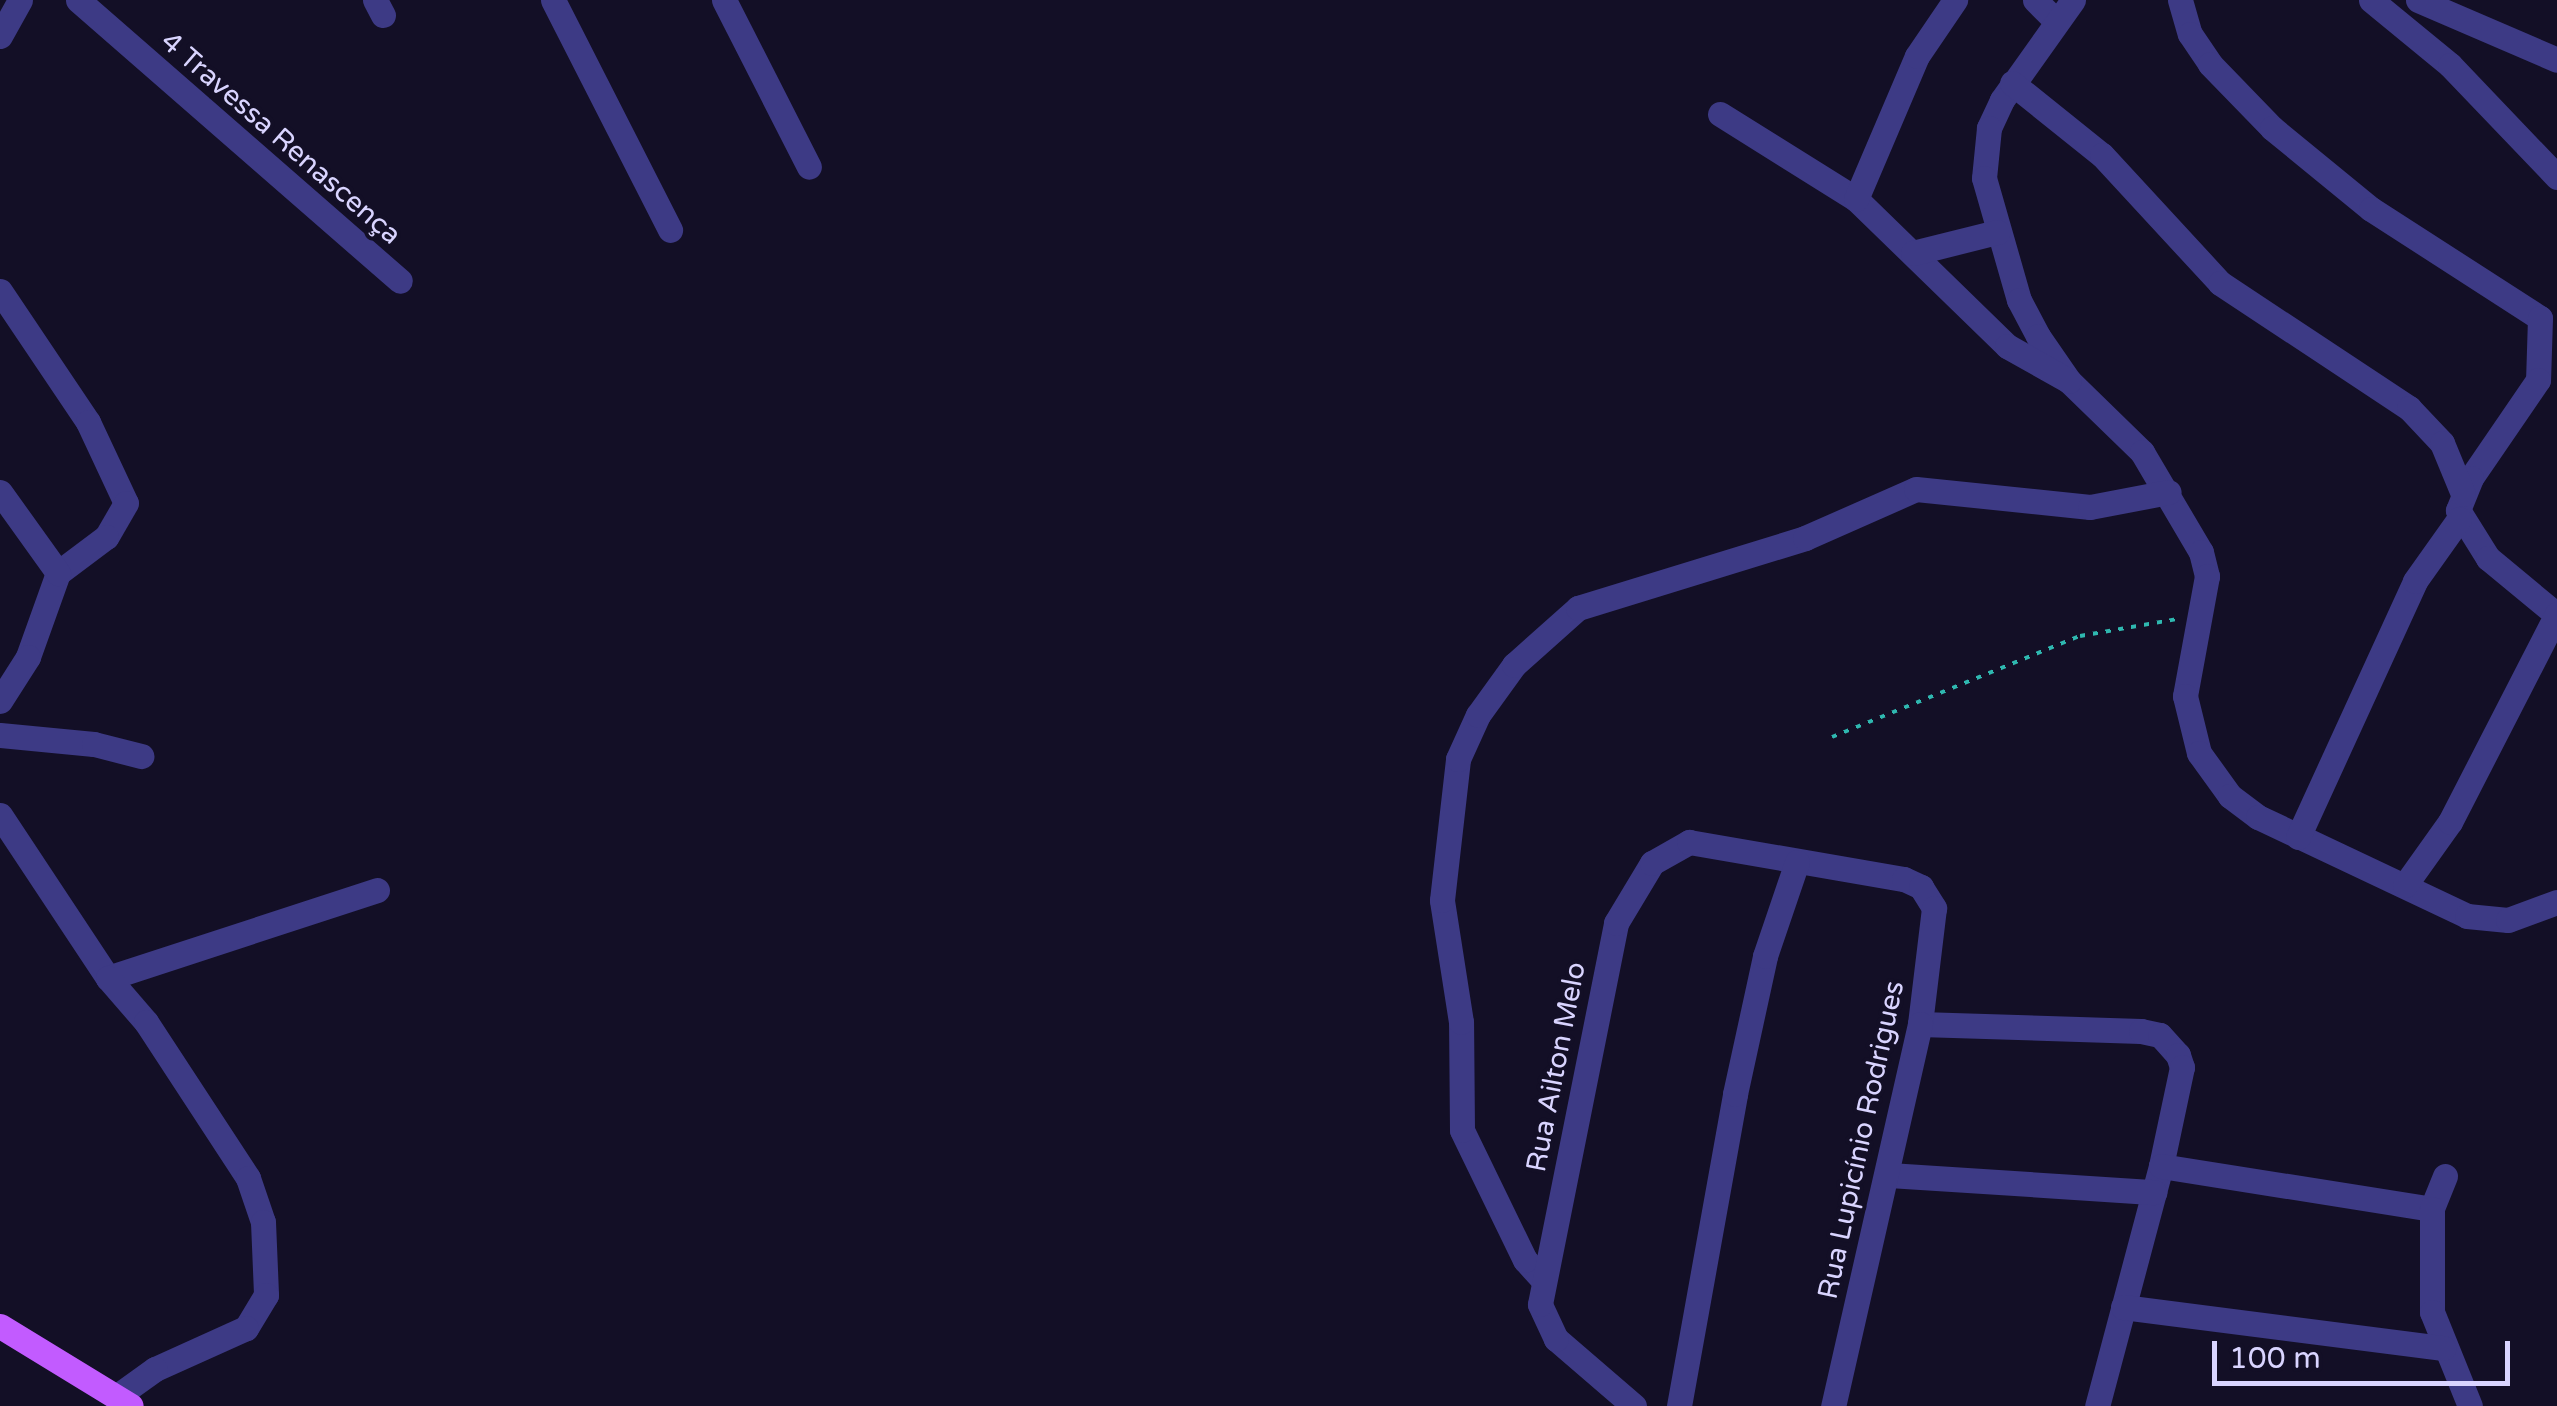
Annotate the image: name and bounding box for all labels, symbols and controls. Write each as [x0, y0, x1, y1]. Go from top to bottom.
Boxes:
street label: 4 Travessa Renascença [154, 25, 408, 251]
street label: Rua Ailton Melo [1519, 959, 1593, 1175]
street label: Rua Lupicínio Rodrigues [1811, 978, 1911, 1302]
scale bar [2217, 1321, 2514, 1383]
text: 100 m [2229, 1340, 2321, 1377]

